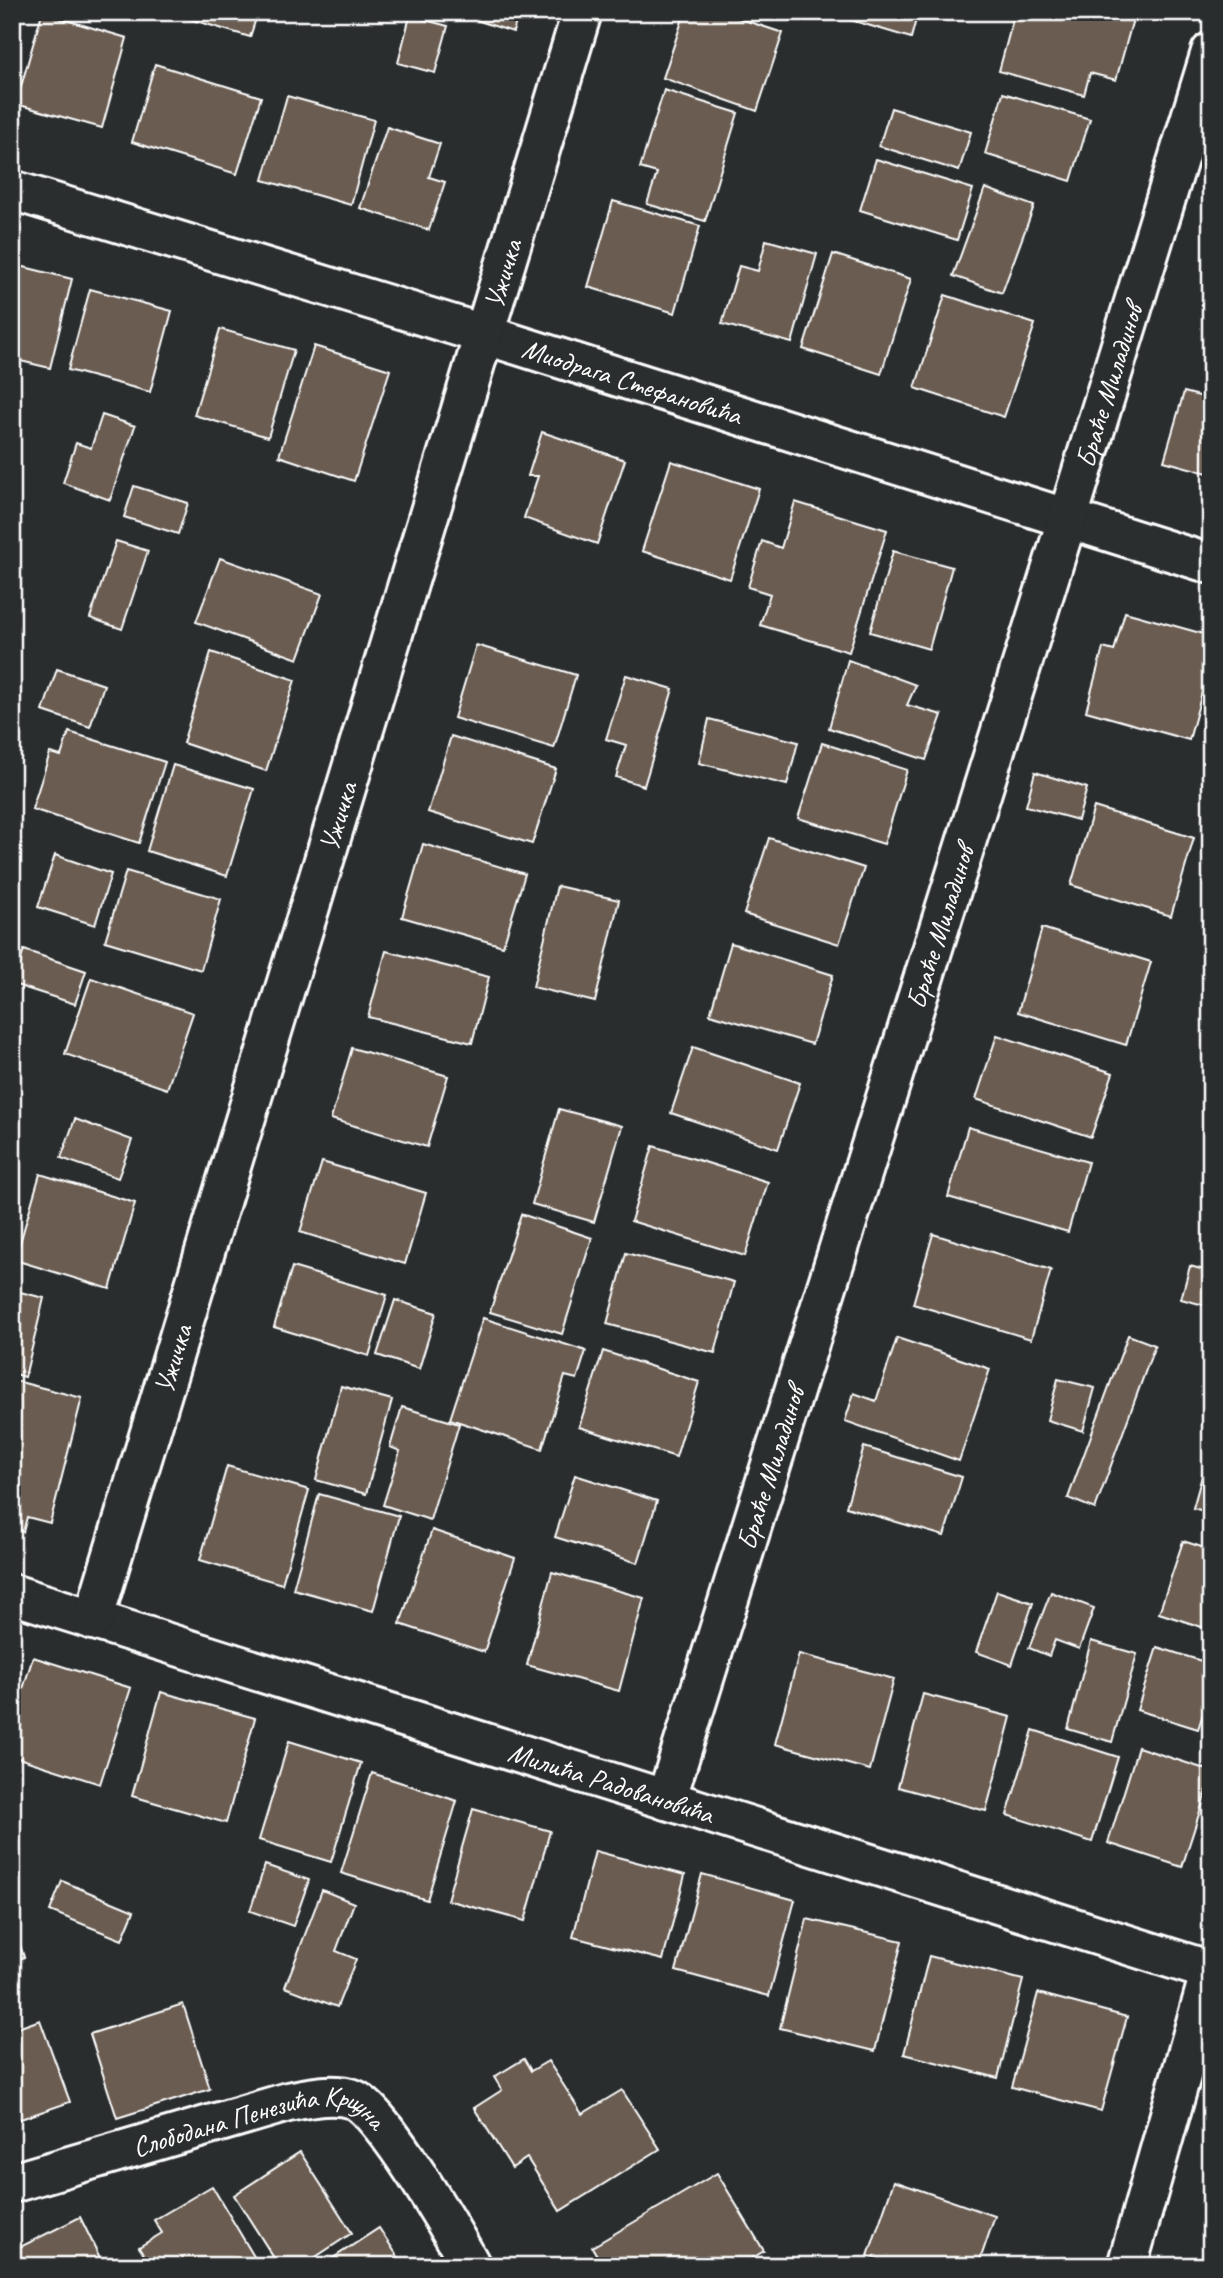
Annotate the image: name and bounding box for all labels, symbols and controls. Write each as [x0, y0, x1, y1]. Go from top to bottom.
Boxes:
street label: Ужичка [476, 234, 530, 313]
street label: Браће Миладинов [1067, 294, 1152, 472]
street label: Миодрага Стефановића [518, 331, 748, 433]
street label: Ужичка [311, 776, 365, 855]
street label: Браће Миладинов [898, 835, 984, 1013]
street label: Ужичка [146, 1319, 200, 1398]
street label: Браће Миладинов [729, 1376, 814, 1554]
street label: Милића Радовановића [504, 1734, 720, 1832]
street label: Слободана Пенезића Крцуна [128, 2079, 396, 2165]

